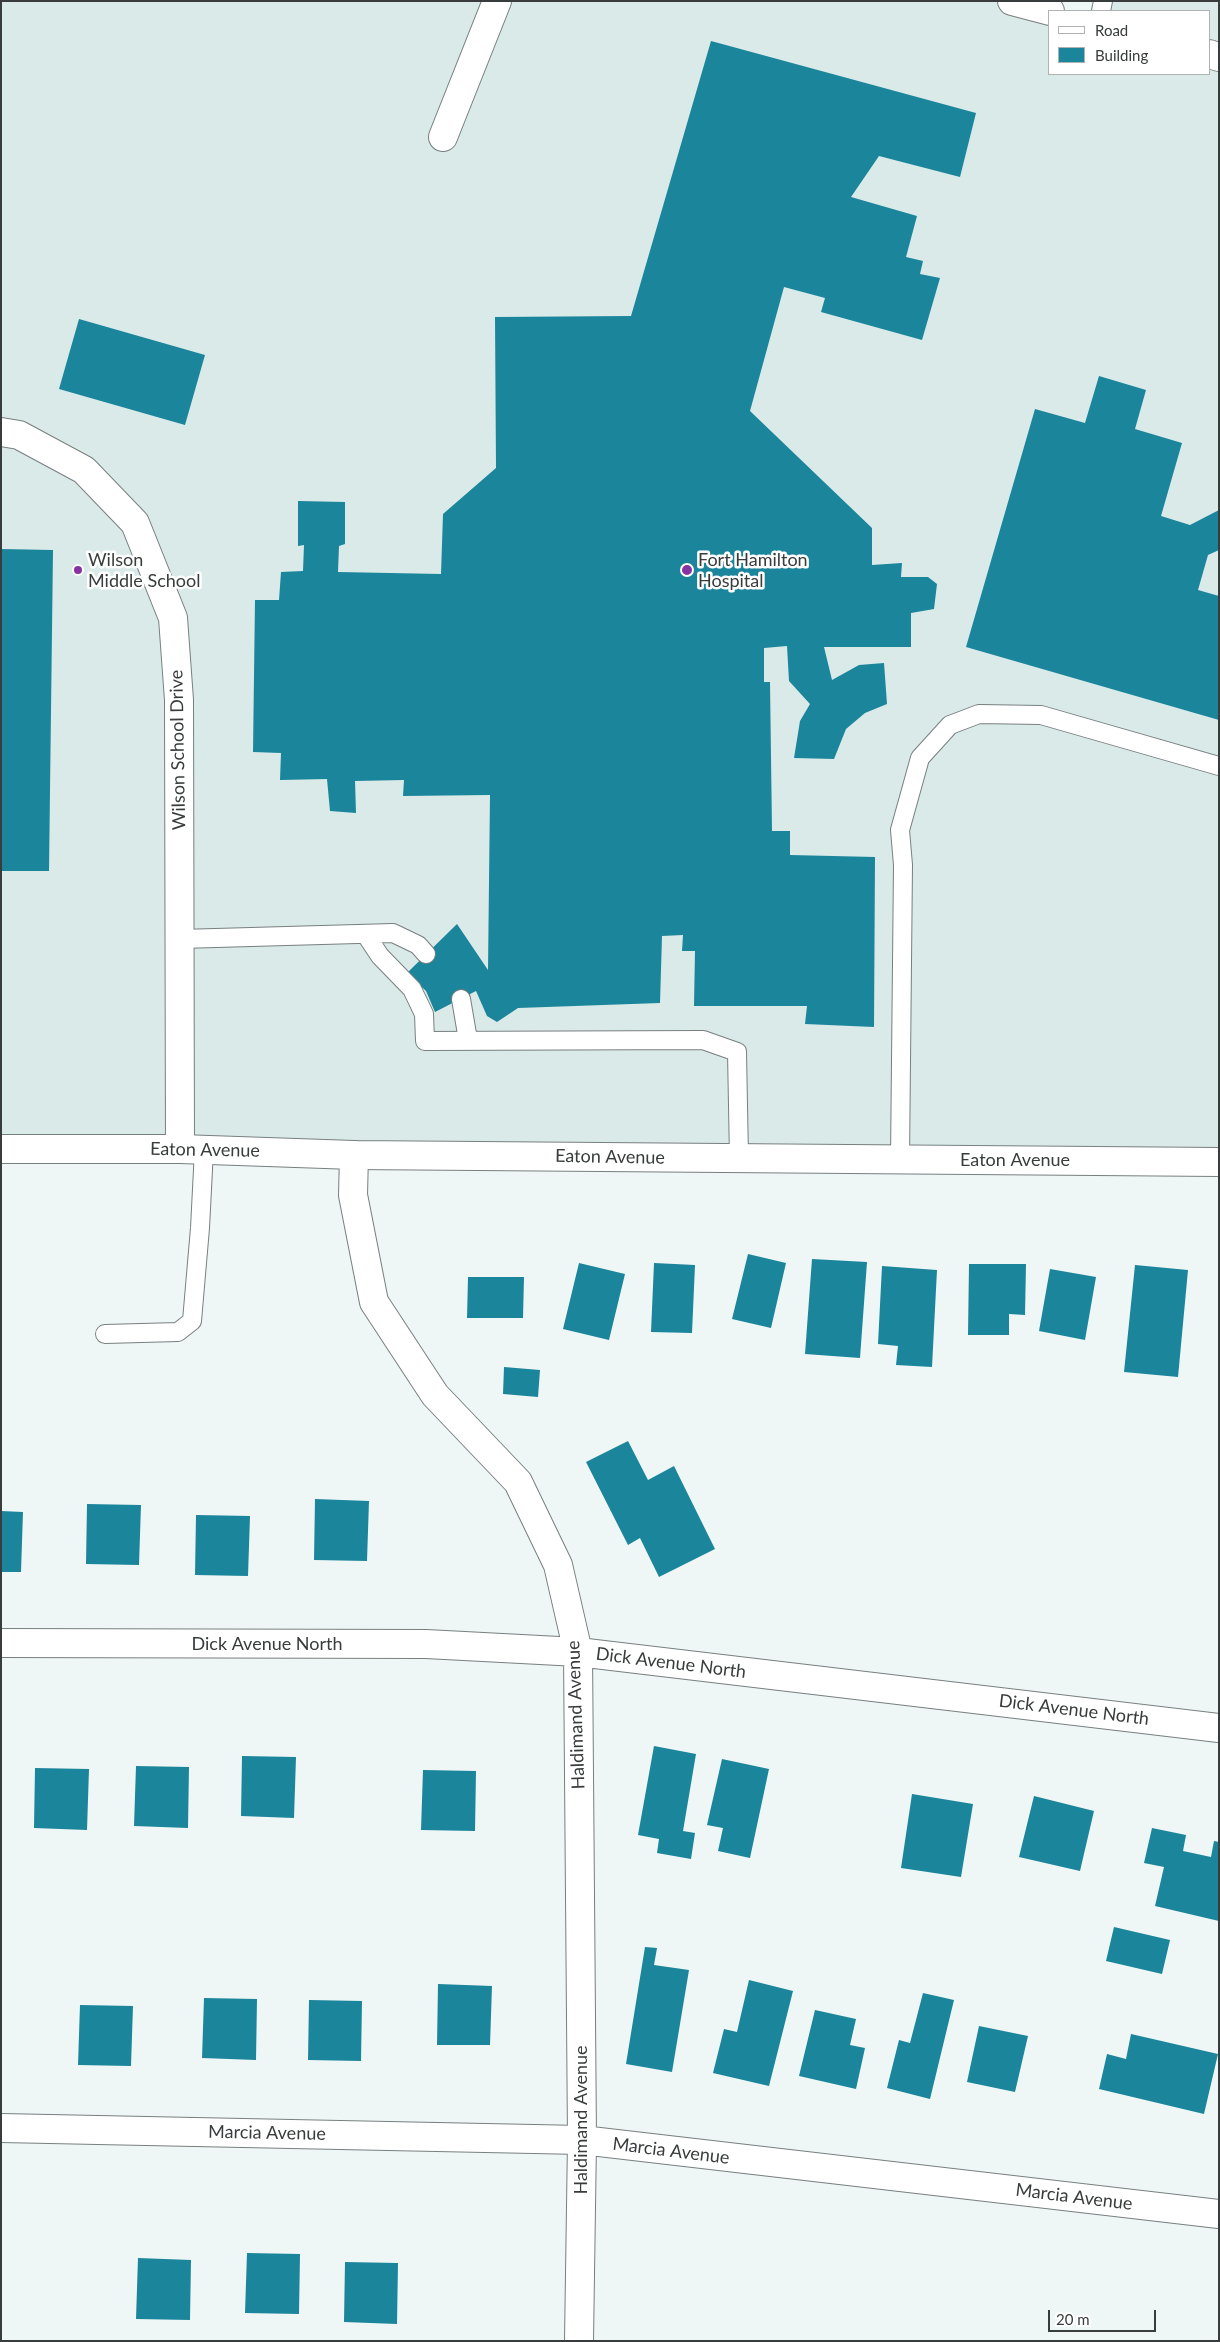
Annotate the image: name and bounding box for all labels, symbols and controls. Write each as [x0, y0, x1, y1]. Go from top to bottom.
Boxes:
legend [1048, 10, 1210, 75]
text: Road [1095, 21, 1128, 39]
text: Building [1095, 46, 1148, 64]
place label: Wilson Middle School [88, 549, 200, 592]
place label: Fort Hamilton Hospital [698, 549, 808, 592]
marker: Fort Hamilton Hospital [680, 563, 694, 577]
marker: Wilson Middle School [72, 564, 84, 576]
street label: Wilson School Drive [166, 670, 190, 830]
street label: Eaton Avenue [150, 1138, 260, 1162]
street label: Eaton Avenue [555, 1145, 665, 1169]
street label: Eaton Avenue [960, 1149, 1070, 1171]
street label: Dick Avenue North [191, 1633, 343, 1655]
street label: Haldimand Avenue [563, 1640, 589, 1790]
street label: Dick Avenue North [595, 1643, 747, 1683]
street label: Dick Avenue North [998, 1690, 1150, 1730]
street label: Haldimand Avenue [570, 2045, 592, 2195]
street label: Marcia Avenue [208, 2121, 326, 2145]
street label: Marcia Avenue [611, 2133, 731, 2169]
street label: Marcia Avenue [1014, 2179, 1134, 2215]
scale bar [1050, 2300, 1158, 2332]
text: 20 m [1056, 2310, 1090, 2328]

